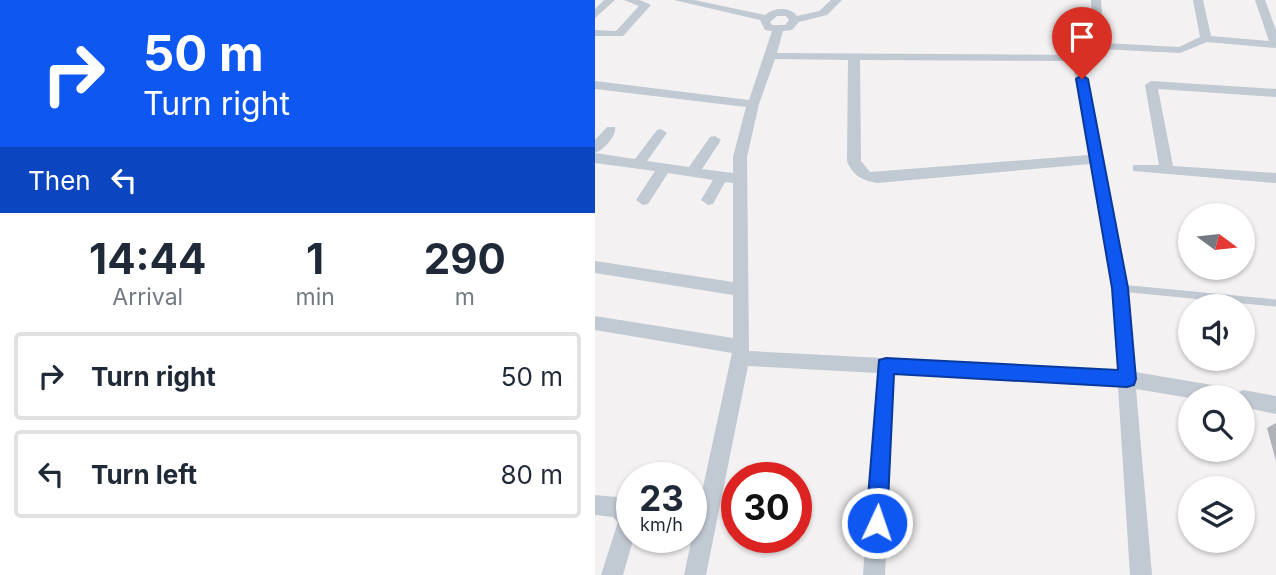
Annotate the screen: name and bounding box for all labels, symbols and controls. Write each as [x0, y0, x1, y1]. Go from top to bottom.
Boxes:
pin [1052, 7, 1112, 79]
icon: arrive [1063, 18, 1101, 56]
text: 50 m [143, 24, 264, 83]
icon: right [28, 28, 119, 119]
text: Turn right [143, 84, 290, 123]
icon: left [105, 161, 143, 199]
text: Then [28, 165, 91, 196]
north arrow [1178, 203, 1255, 280]
map controls [1178, 203, 1255, 553]
text: 14:44 [89, 233, 206, 284]
text: 1 [306, 233, 324, 284]
text: 290 [424, 233, 506, 284]
text: Arrival [112, 283, 183, 311]
text: min [295, 283, 335, 311]
text: m [455, 283, 475, 311]
button: sound [1178, 294, 1255, 371]
icon: right [32, 357, 70, 395]
text: Turn right [91, 361, 216, 392]
text: 50 m [501, 361, 563, 392]
button: search [1178, 385, 1255, 462]
icon: left [32, 455, 70, 493]
text: Turn left [91, 459, 197, 490]
text: 80 m [500, 459, 563, 490]
speed limit sign: 30 [721, 462, 812, 553]
button: layers [1178, 476, 1255, 553]
text: 23 [639, 477, 684, 519]
position arrow [840, 486, 914, 560]
text: km/h [640, 514, 683, 535]

